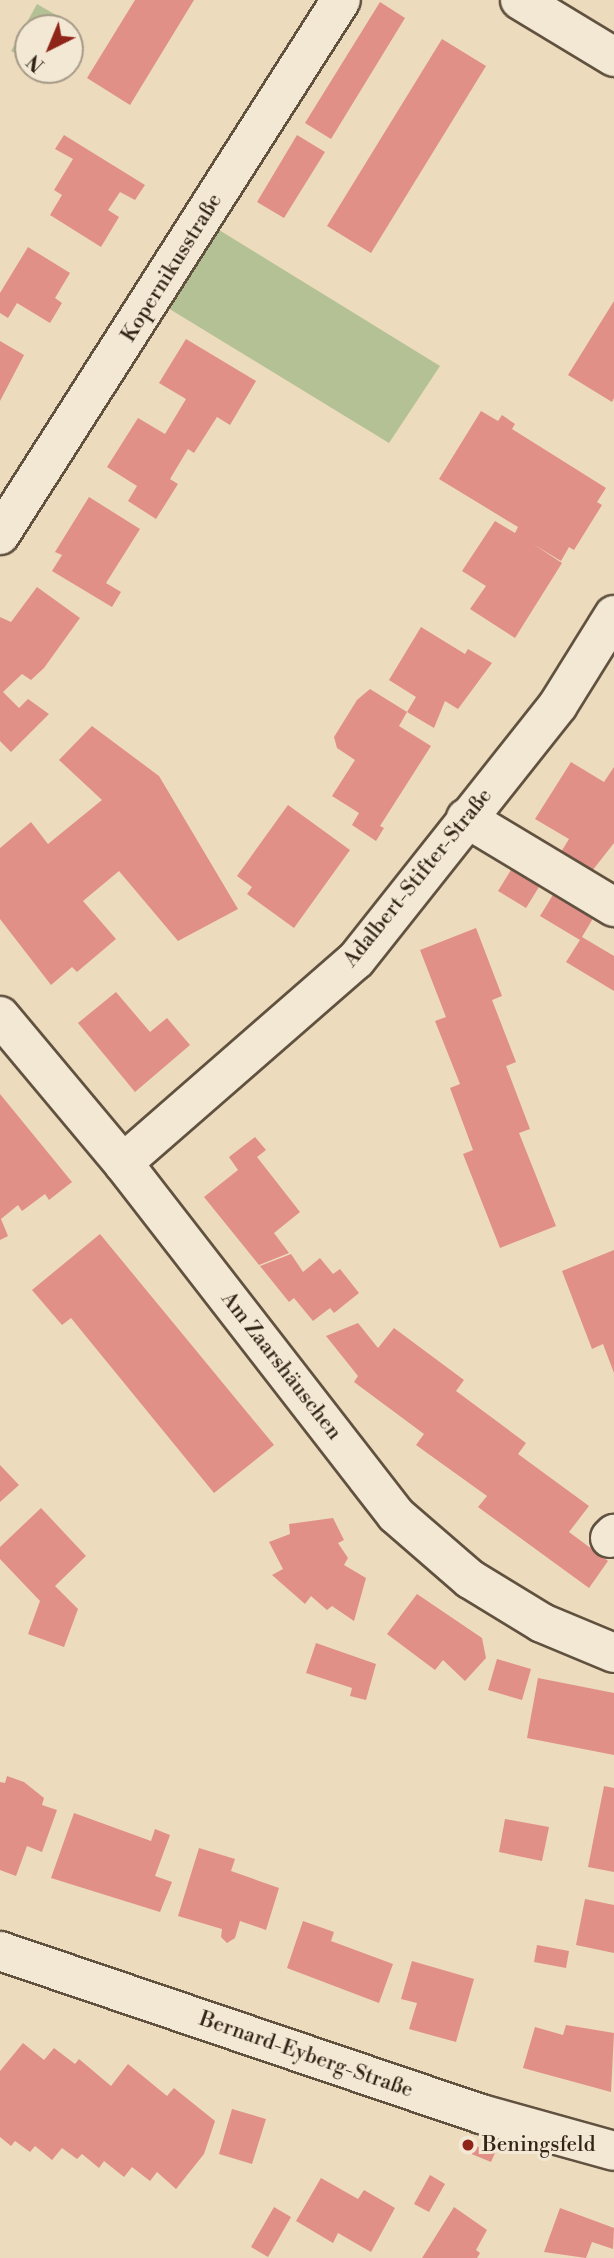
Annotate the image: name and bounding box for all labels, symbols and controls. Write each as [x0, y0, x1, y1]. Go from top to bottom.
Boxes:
north arrow [14, 14, 84, 84]
text: N [22, 49, 50, 77]
street label: Kopernikusstraße [116, 189, 228, 347]
street label: Adalbert-Stifter-Straße [338, 784, 498, 972]
street label: Am Zaarshäuschen [215, 1287, 347, 1445]
street label: Bernard-Eyberg-Straße [196, 2007, 416, 2103]
place label: Beningsfeld [482, 2132, 595, 2158]
marker: Beningsfeld [460, 2137, 476, 2153]

